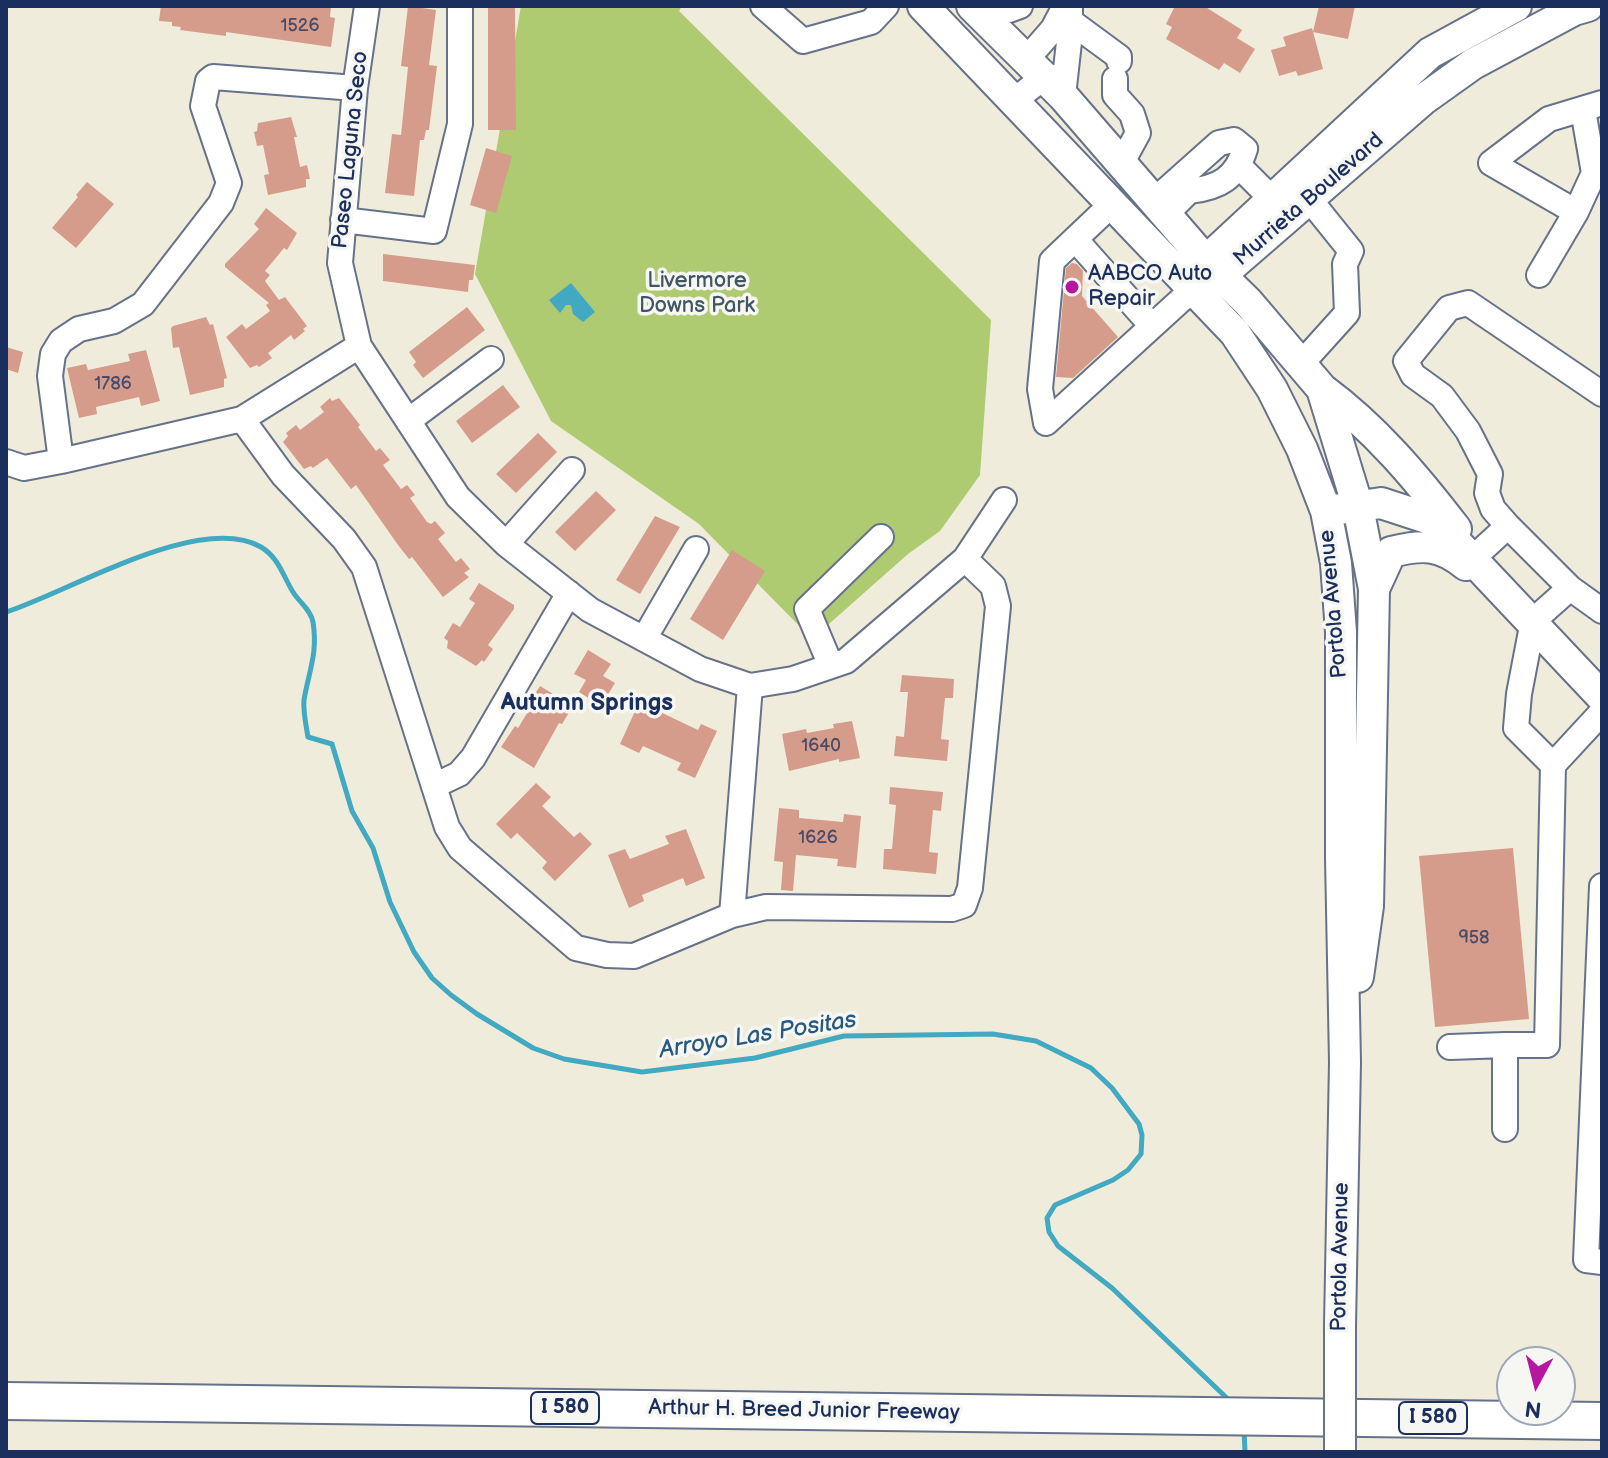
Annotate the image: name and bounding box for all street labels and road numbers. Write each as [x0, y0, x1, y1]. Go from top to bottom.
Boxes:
street label: Paseo Laguna Seco [327, 50, 375, 250]
street label: Murrieta Boulevard [1229, 128, 1389, 272]
street label: Portola Avenue [1314, 529, 1354, 679]
street label: Portola Avenue [1327, 1182, 1355, 1332]
road number: I 580 [531, 1392, 599, 1424]
street label: Arthur H. Breed Junior Freeway [648, 1395, 960, 1427]
road number: I 580 [1399, 1402, 1467, 1434]

